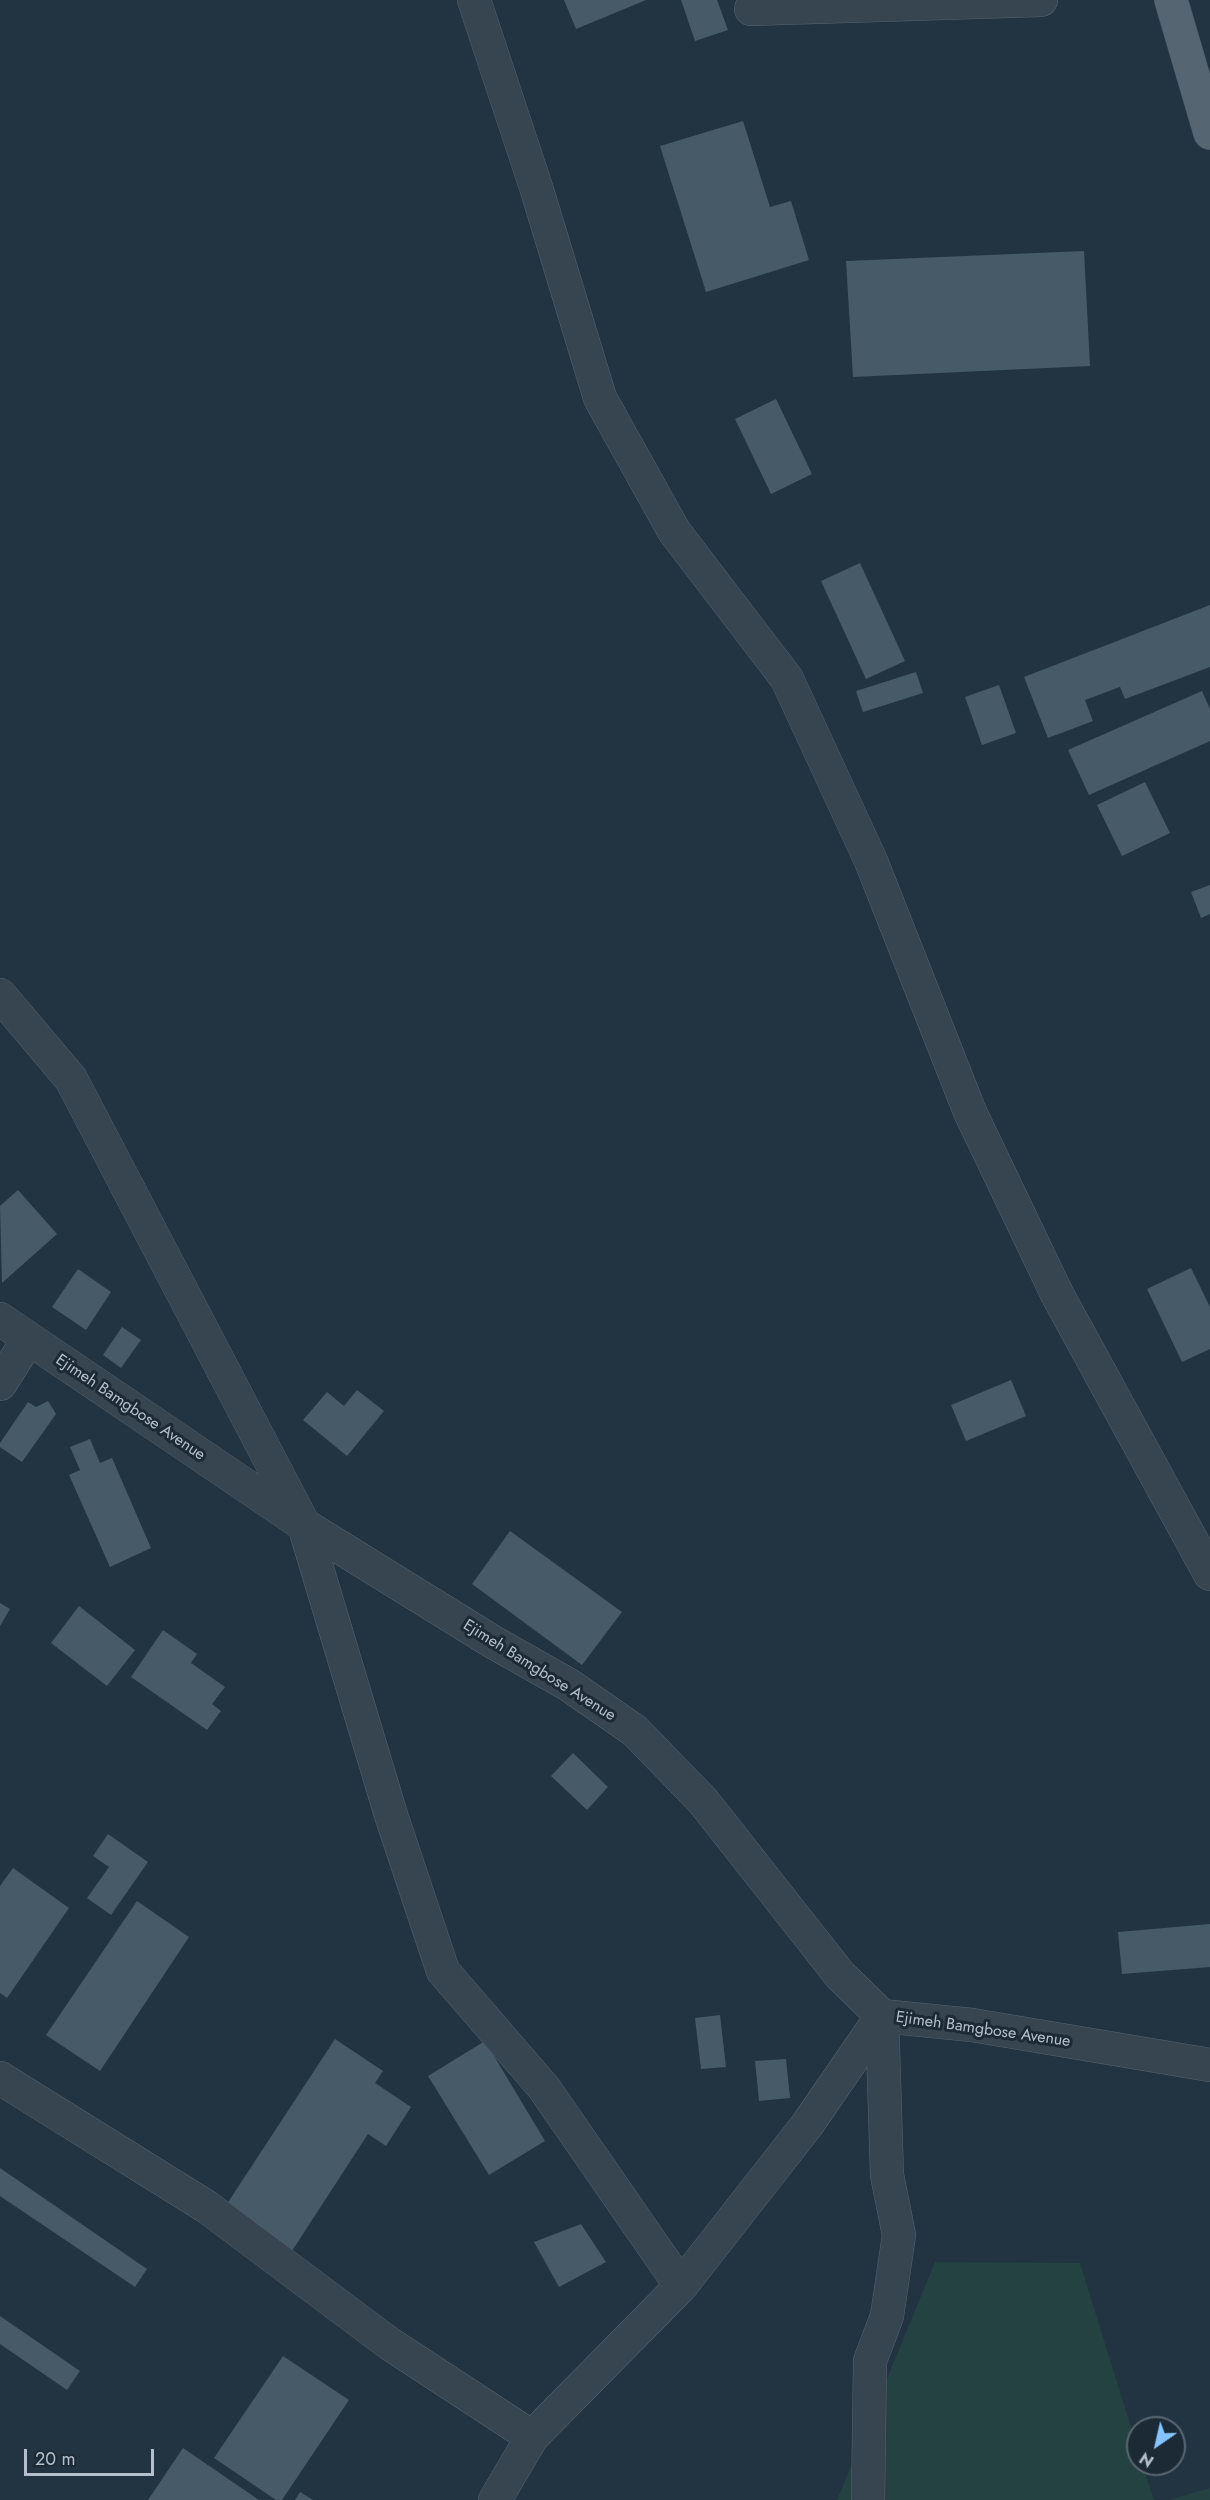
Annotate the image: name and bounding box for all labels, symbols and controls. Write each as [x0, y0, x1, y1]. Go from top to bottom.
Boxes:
street label: Ejimeh Bamgbose Avenue [52, 1351, 208, 1465]
street label: Ejimeh Bamgbose Avenue [459, 1616, 619, 1726]
street label: Ejimeh Bamgbose Avenue [894, 2008, 1072, 2052]
north arrow [1126, 2416, 1186, 2476]
scale bar [27, 2437, 158, 2475]
text: 20 m [35, 2446, 75, 2472]
text: N [1135, 2447, 1158, 2473]

